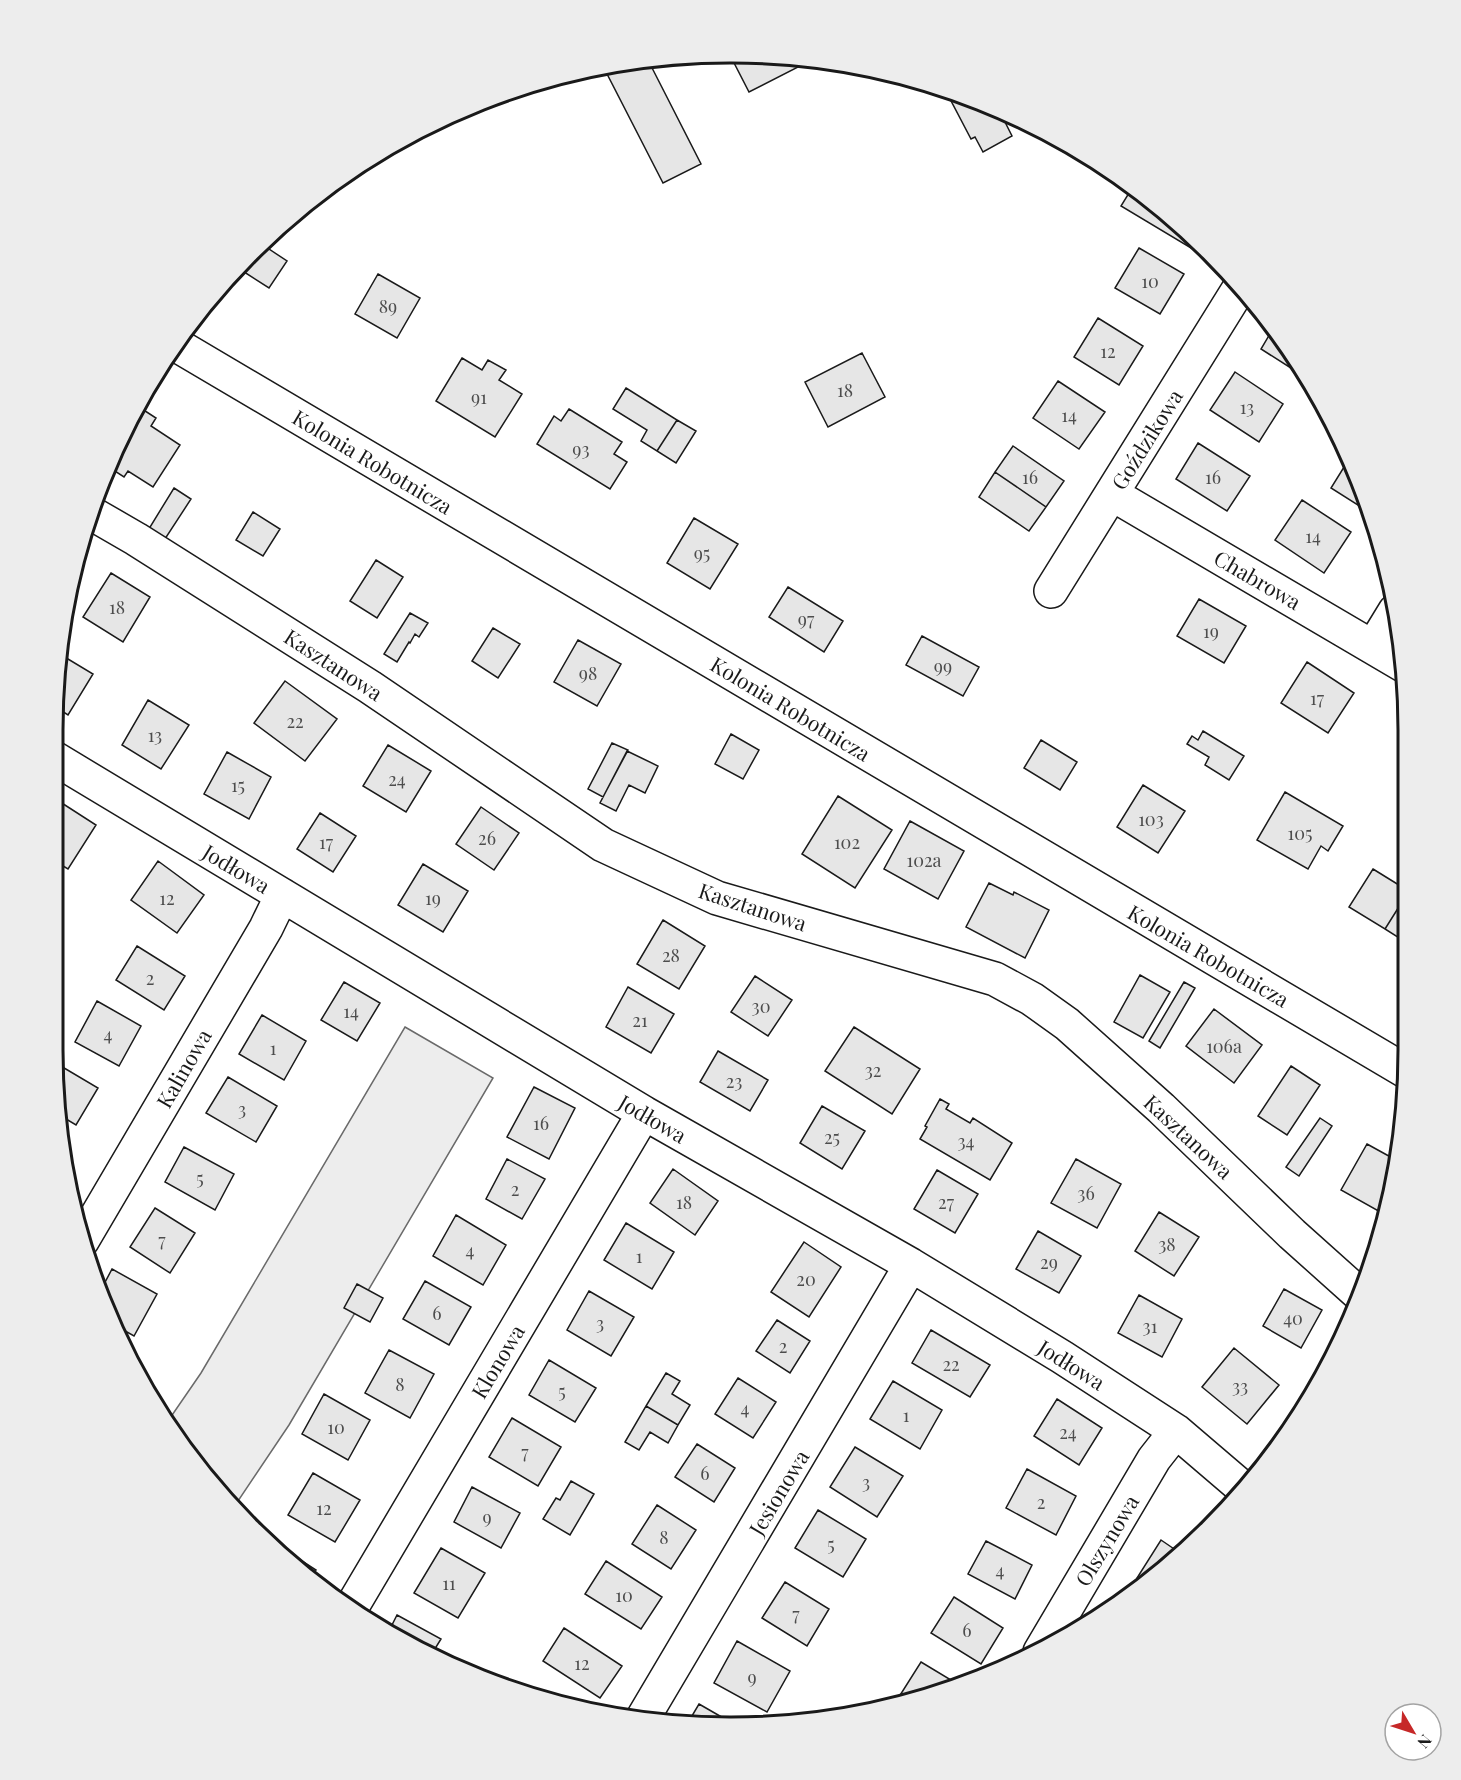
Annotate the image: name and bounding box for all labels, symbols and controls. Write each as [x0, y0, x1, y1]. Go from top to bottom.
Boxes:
house number: 10 [1141, 269, 1159, 293]
house number: 89 [379, 294, 397, 318]
house number: 12 [1100, 339, 1116, 363]
house number: 18 [837, 378, 853, 402]
street label: Goździkowa [1104, 383, 1188, 495]
house number: 91 [471, 385, 487, 409]
house number: 13 [1240, 395, 1254, 419]
street label: Kolonia Robotnicza [288, 402, 459, 520]
house number: 14 [1061, 403, 1077, 427]
house number: 93 [572, 437, 590, 461]
house number: 16 [1022, 465, 1038, 489]
house number: 16 [1205, 465, 1221, 489]
house number: 14 [1305, 524, 1321, 548]
house number: 95 [694, 541, 710, 565]
street label: Chabrowa [1209, 543, 1307, 615]
house number: 18 [109, 595, 125, 619]
house number: 97 [798, 607, 815, 631]
house number: 19 [1203, 619, 1219, 643]
street label: Kasztanowa [279, 622, 389, 707]
street label: Kolonia Robotnicza [706, 649, 877, 767]
house number: 99 [934, 654, 952, 678]
house number: 98 [579, 661, 597, 685]
house number: 17 [1310, 686, 1325, 710]
house number: 22 [286, 709, 304, 733]
house number: 13 [148, 723, 162, 747]
house number: 24 [388, 767, 406, 791]
house number: 15 [231, 773, 245, 797]
house number: 103 [1138, 807, 1164, 831]
house number: 105 [1288, 821, 1312, 845]
house number: 26 [478, 826, 496, 850]
house number: 17 [319, 830, 334, 854]
house number: 102 [834, 830, 860, 854]
street label: Jodłowa [197, 836, 276, 899]
house number: 102a [906, 848, 942, 872]
street label: Kasztanowa [695, 875, 811, 937]
house number: 12 [159, 886, 175, 910]
house number: 19 [425, 886, 441, 910]
street label: Kolonia Robotnicza [1123, 897, 1295, 1013]
house number: 28 [662, 943, 680, 967]
house number: 2 [146, 966, 154, 990]
house number: 30 [752, 994, 770, 1018]
house number: 14 [343, 999, 359, 1023]
house number: 21 [632, 1008, 648, 1032]
house number: 4 [104, 1022, 113, 1046]
street label: Kalinowa [149, 1023, 217, 1113]
house number: 106a [1206, 1034, 1242, 1058]
house number: 1 [270, 1036, 277, 1060]
house number: 32 [865, 1058, 881, 1082]
house number: 23 [726, 1069, 742, 1093]
street label: Jodłowa [613, 1087, 692, 1149]
street label: Kasztanowa [1139, 1088, 1240, 1185]
house number: 3 [238, 1097, 246, 1121]
house number: 16 [533, 1111, 549, 1135]
house number: 25 [824, 1125, 840, 1149]
house number: 34 [957, 1129, 975, 1153]
house number: 5 [196, 1166, 204, 1190]
house number: 2 [511, 1177, 519, 1201]
house number: 36 [1077, 1181, 1095, 1205]
house number: 18 [676, 1190, 692, 1214]
house number: 27 [938, 1190, 955, 1214]
house number: 7 [158, 1228, 166, 1252]
house number: 38 [1158, 1232, 1176, 1256]
house number: 4 [466, 1238, 475, 1262]
house number: 1 [636, 1244, 643, 1268]
house number: 29 [1040, 1250, 1058, 1274]
house number: 20 [796, 1267, 816, 1291]
house number: 6 [432, 1301, 442, 1325]
house number: 40 [1283, 1306, 1303, 1330]
house number: 3 [596, 1311, 604, 1335]
house number: 31 [1143, 1314, 1158, 1338]
street label: Klonowa [464, 1318, 530, 1403]
street label: Jodłowa [1032, 1332, 1111, 1396]
house number: 2 [779, 1334, 787, 1358]
house number: 22 [942, 1352, 960, 1376]
house number: 8 [395, 1372, 405, 1396]
house number: 33 [1232, 1374, 1248, 1398]
house number: 5 [558, 1379, 566, 1403]
house number: 4 [741, 1396, 750, 1420]
house number: 1 [903, 1403, 910, 1427]
house number: 10 [327, 1415, 345, 1439]
house number: 24 [1059, 1420, 1077, 1444]
house number: 7 [521, 1440, 529, 1464]
street label: Jesionowa [741, 1444, 815, 1541]
house number: 6 [700, 1461, 710, 1485]
house number: 3 [862, 1470, 870, 1494]
street label: Olszynowa [1068, 1489, 1144, 1591]
house number: 2 [1037, 1490, 1045, 1514]
house number: 12 [316, 1496, 332, 1520]
house number: 9 [482, 1505, 492, 1529]
house number: 8 [659, 1525, 669, 1549]
house number: 5 [827, 1532, 835, 1556]
house number: 4 [996, 1558, 1005, 1582]
house number: 11 [442, 1571, 456, 1595]
house number: 10 [615, 1583, 633, 1607]
house number: 7 [792, 1602, 800, 1626]
house number: 6 [962, 1618, 972, 1642]
house number: 12 [574, 1651, 590, 1675]
house number: 9 [747, 1665, 757, 1689]
north arrow [1383, 1702, 1443, 1762]
text: N [1413, 1731, 1437, 1753]

